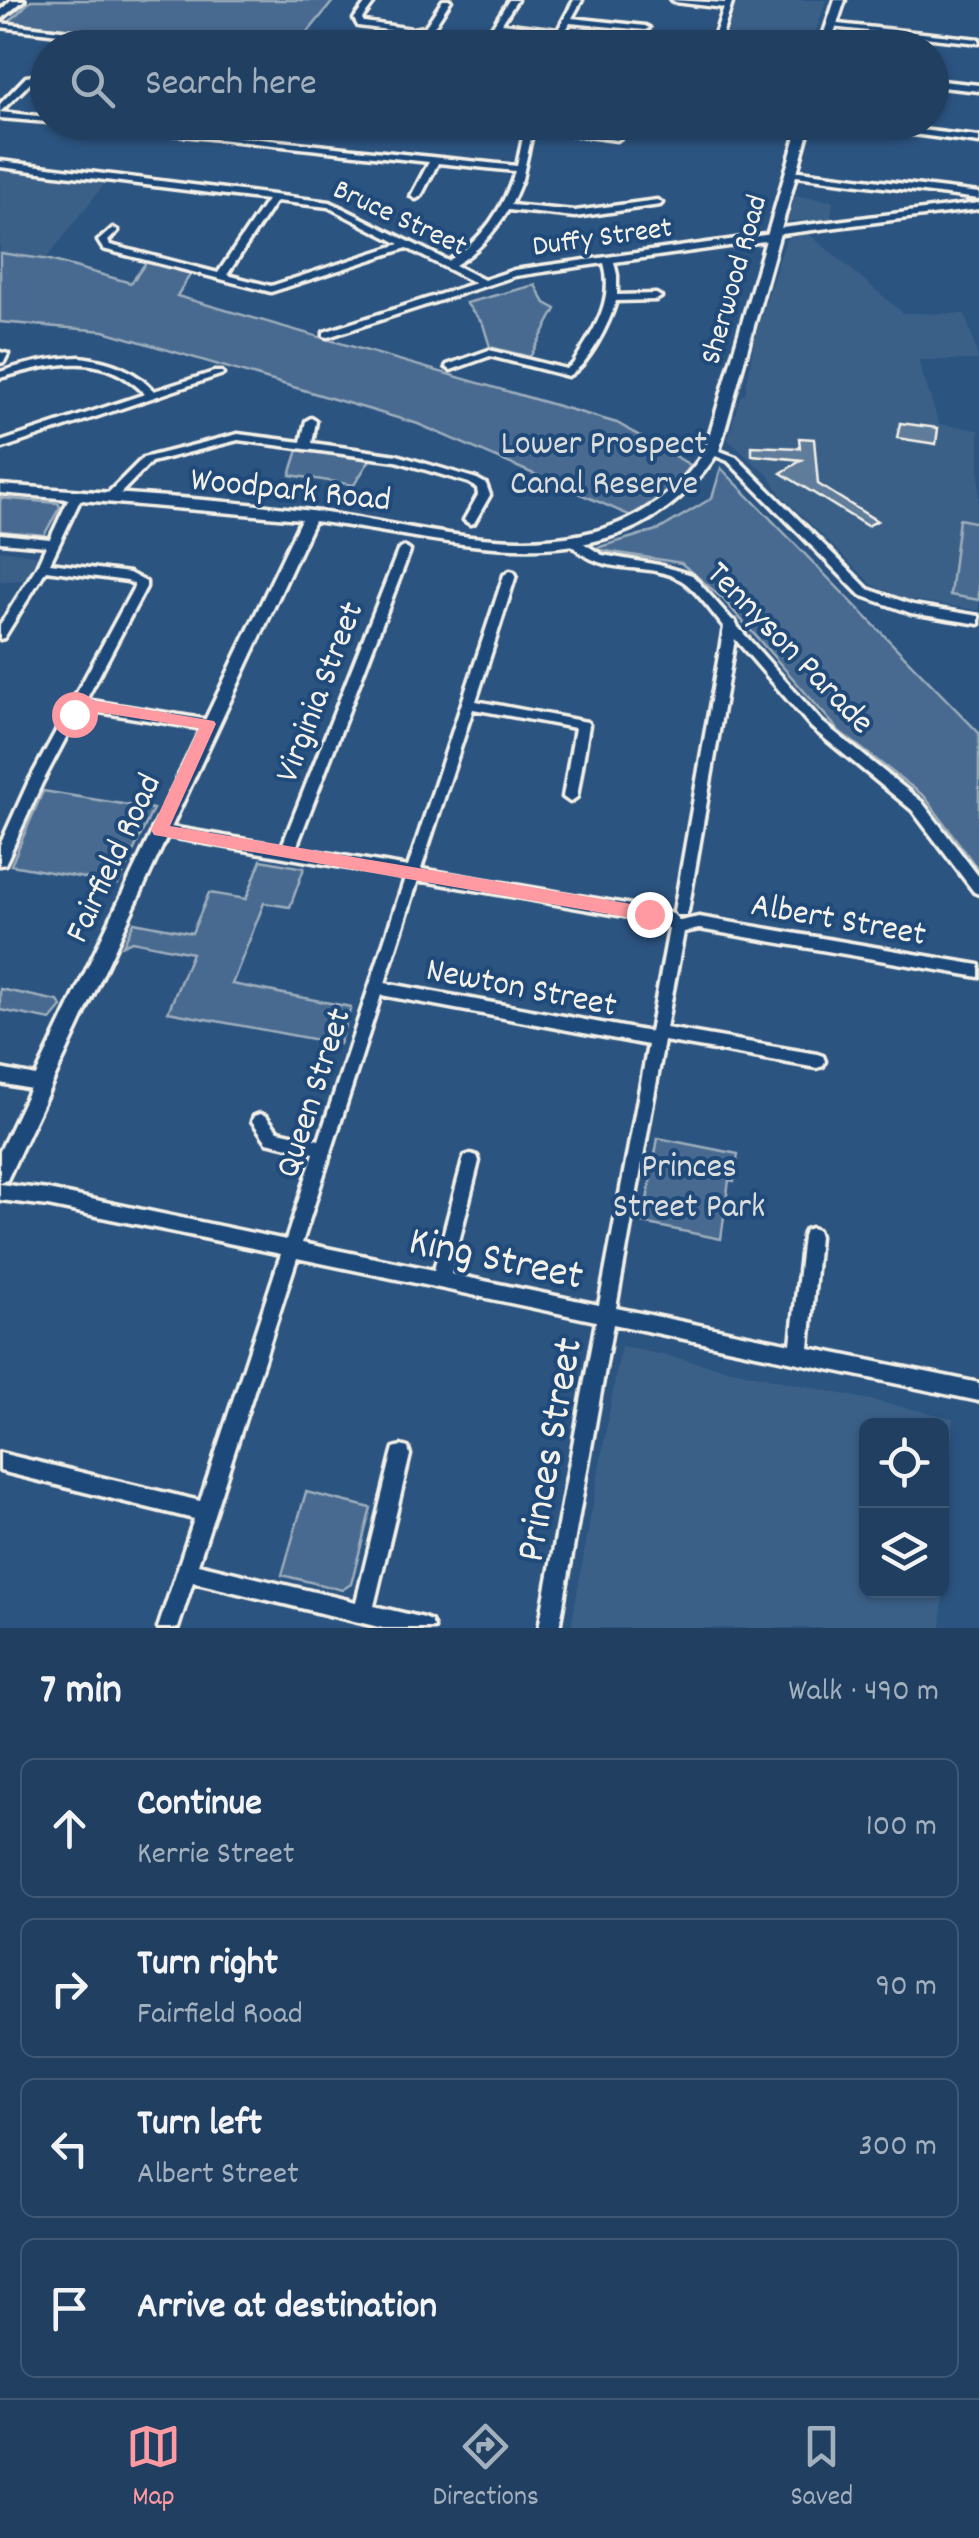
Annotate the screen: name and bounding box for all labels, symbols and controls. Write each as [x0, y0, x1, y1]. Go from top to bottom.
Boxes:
search box [30, 30, 949, 140]
icon: search [65, 58, 120, 113]
text: Search here [145, 58, 317, 113]
street label: Bruce Street [325, 170, 473, 270]
street label: Sherwood Road [692, 191, 781, 370]
street label: Duffy Street [530, 208, 675, 271]
park label: Lower Prospect Canal Reserve [501, 421, 707, 511]
street label: Woodpark Road [188, 457, 393, 527]
street label: Tennyson Parade [693, 552, 884, 747]
street label: Virginia Street [264, 595, 379, 790]
route start [52, 692, 98, 738]
street label: Fairfield Road [55, 766, 176, 952]
street label: Albert Street [747, 882, 930, 962]
route end [627, 892, 673, 938]
street label: Newton Street [422, 947, 621, 1033]
street label: Queen Street [265, 1002, 367, 1185]
park label: Princes Street Park [613, 1144, 765, 1234]
street label: King Street [403, 1214, 588, 1310]
street label: Princes Street [504, 1333, 602, 1567]
map controls [859, 1418, 949, 1598]
button: locate [859, 1418, 949, 1508]
button: layers [859, 1508, 949, 1598]
text: 7 min [40, 1663, 122, 1723]
text: Walk · 490 m [788, 1670, 939, 1716]
text: Continue [137, 1778, 262, 1833]
icon: ahead [42, 1801, 97, 1856]
text: 100 m [866, 1805, 937, 1851]
text: Kerrie Street [137, 1833, 295, 1879]
text: Turn right [137, 1938, 278, 1993]
icon: right [42, 1961, 97, 2016]
text: 90 m [876, 1965, 937, 2011]
text: Fairfield Road [137, 1993, 303, 2039]
text: Turn left [137, 2098, 262, 2153]
icon: left [42, 2121, 97, 2176]
text: 300 m [859, 2125, 937, 2171]
text: Albert Street [137, 2153, 299, 2199]
icon: arrive [42, 2281, 97, 2336]
text: Arrive at destination [137, 2281, 437, 2336]
tab: Map [126, 2419, 181, 2519]
tab: Directions [433, 2419, 539, 2519]
tab: Saved [791, 2419, 853, 2519]

